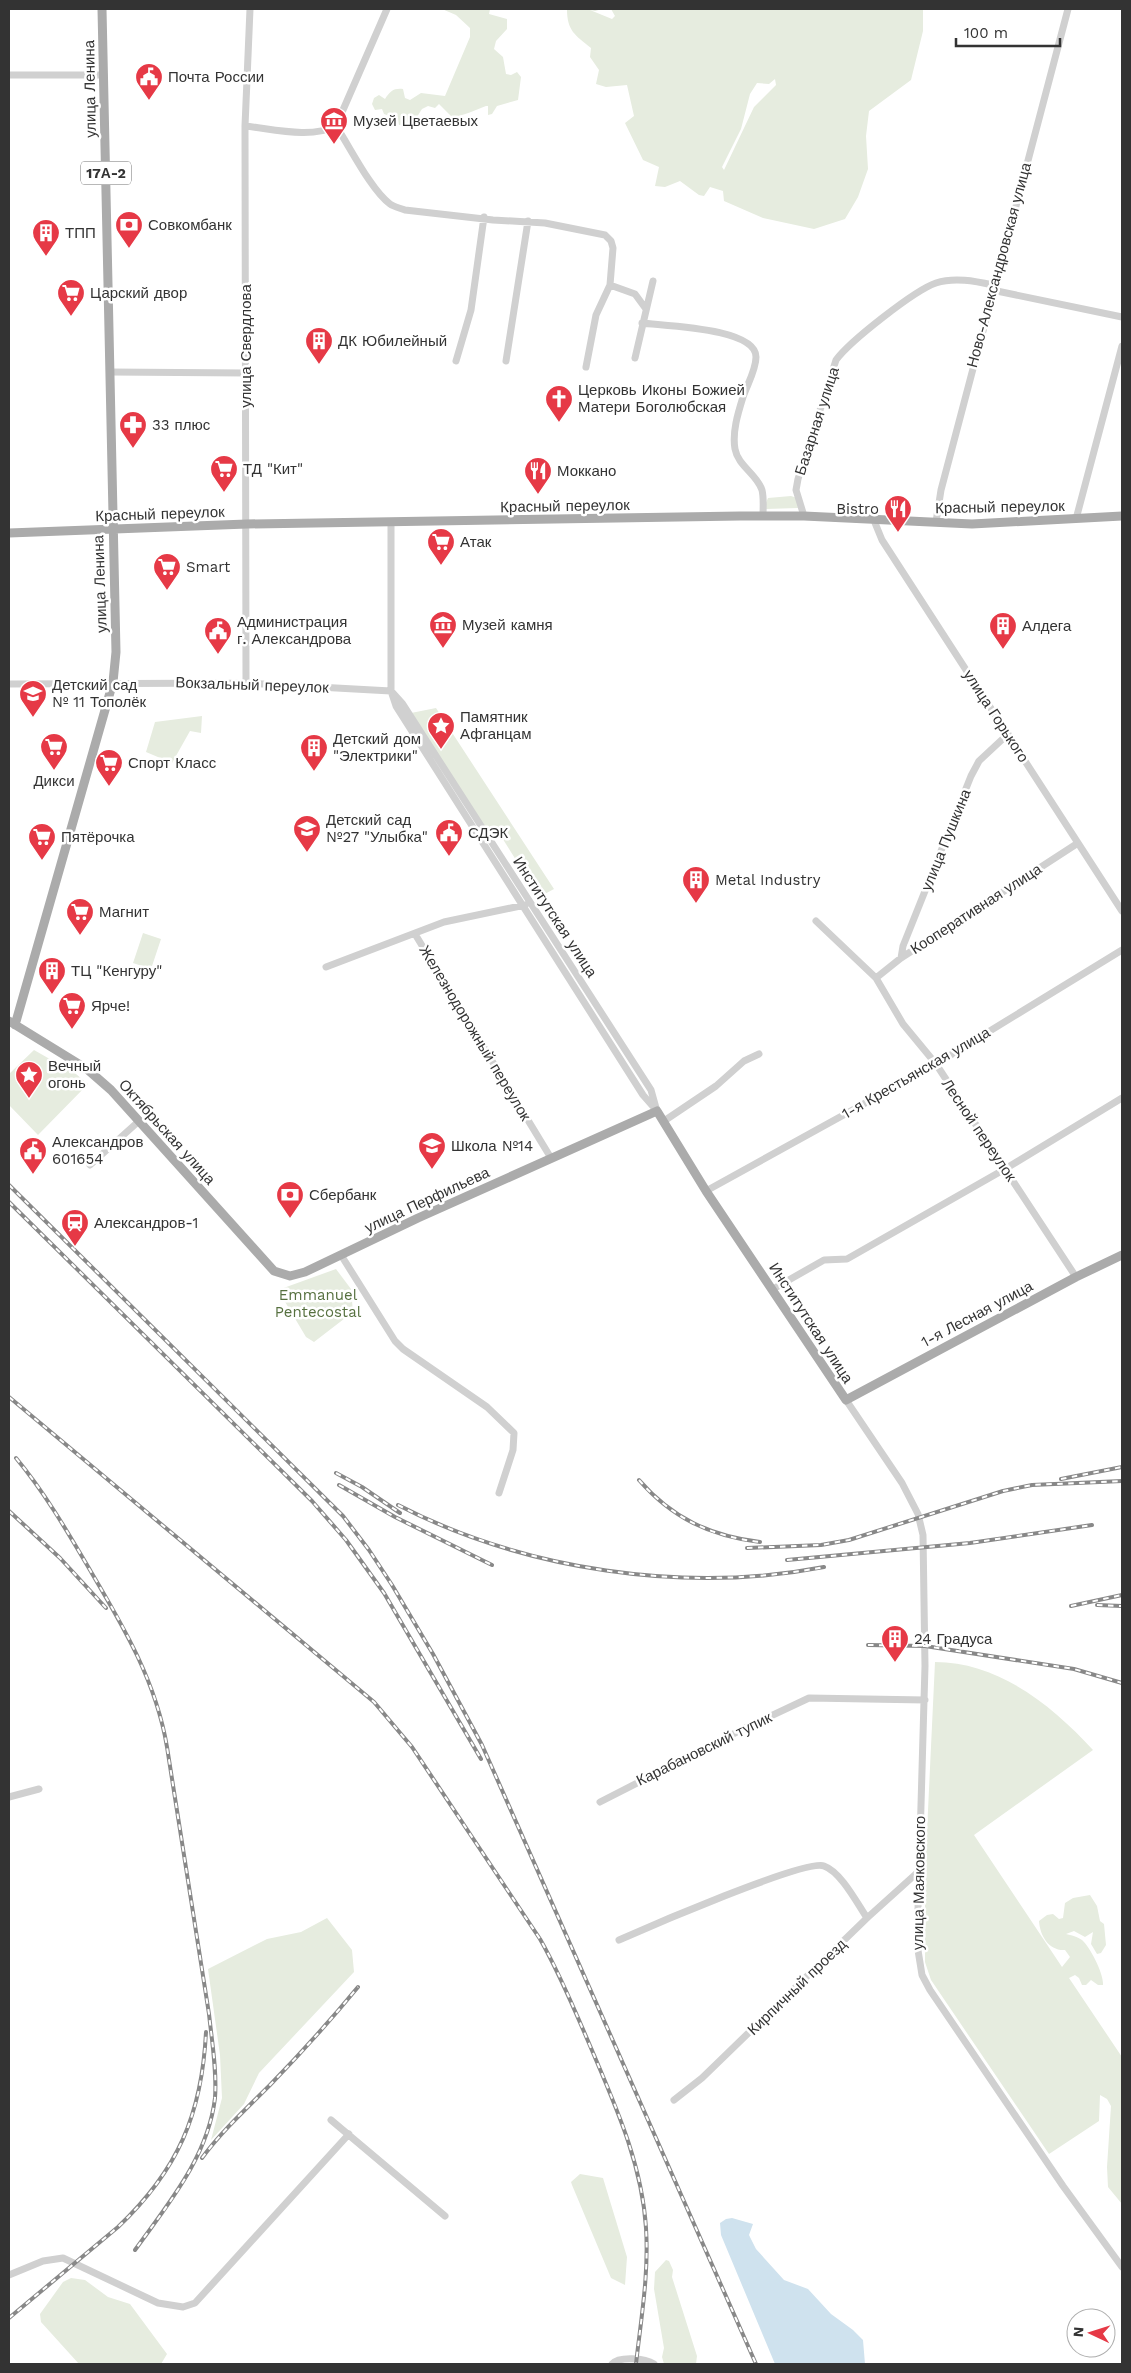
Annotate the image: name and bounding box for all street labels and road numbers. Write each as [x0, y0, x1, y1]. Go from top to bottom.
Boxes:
street label: улица Ленина [80, 39, 100, 138]
street label: Ново-Александровская улица [963, 160, 1035, 369]
road number: 17А-2 [81, 162, 131, 184]
street label: улица Свердлова [237, 284, 255, 408]
street label: Базарная улица [791, 364, 843, 477]
street label: Красный переулок [500, 496, 630, 516]
street label: Красный переулок [935, 497, 1065, 517]
street label: Красный переулок [95, 503, 225, 525]
street label: улица Ленина [89, 534, 111, 633]
street label: улица Горького [959, 666, 1033, 766]
street label: Вокзальный переулок [175, 673, 329, 697]
street label: улица Пушкина [917, 786, 975, 894]
street label: Институтская улица [509, 853, 601, 981]
street label: Кооперативная улица [907, 860, 1045, 958]
street label: Железнодорожный переулок [415, 942, 535, 1124]
street label: 1-я Крестьянская улица [839, 1023, 994, 1123]
street label: Лесной переулок [938, 1075, 1020, 1185]
street label: Октябрьская улица [115, 1076, 219, 1189]
street label: улица Перфильева [362, 1163, 493, 1237]
street label: Институтская улица [765, 1259, 857, 1387]
street label: 1-я Лесная улица [918, 1277, 1036, 1351]
street label: Карабановский тупик [633, 1708, 775, 1790]
street label: улица Маяковского [909, 1816, 929, 1950]
street label: Кирпичный проезд [744, 1935, 850, 2039]

